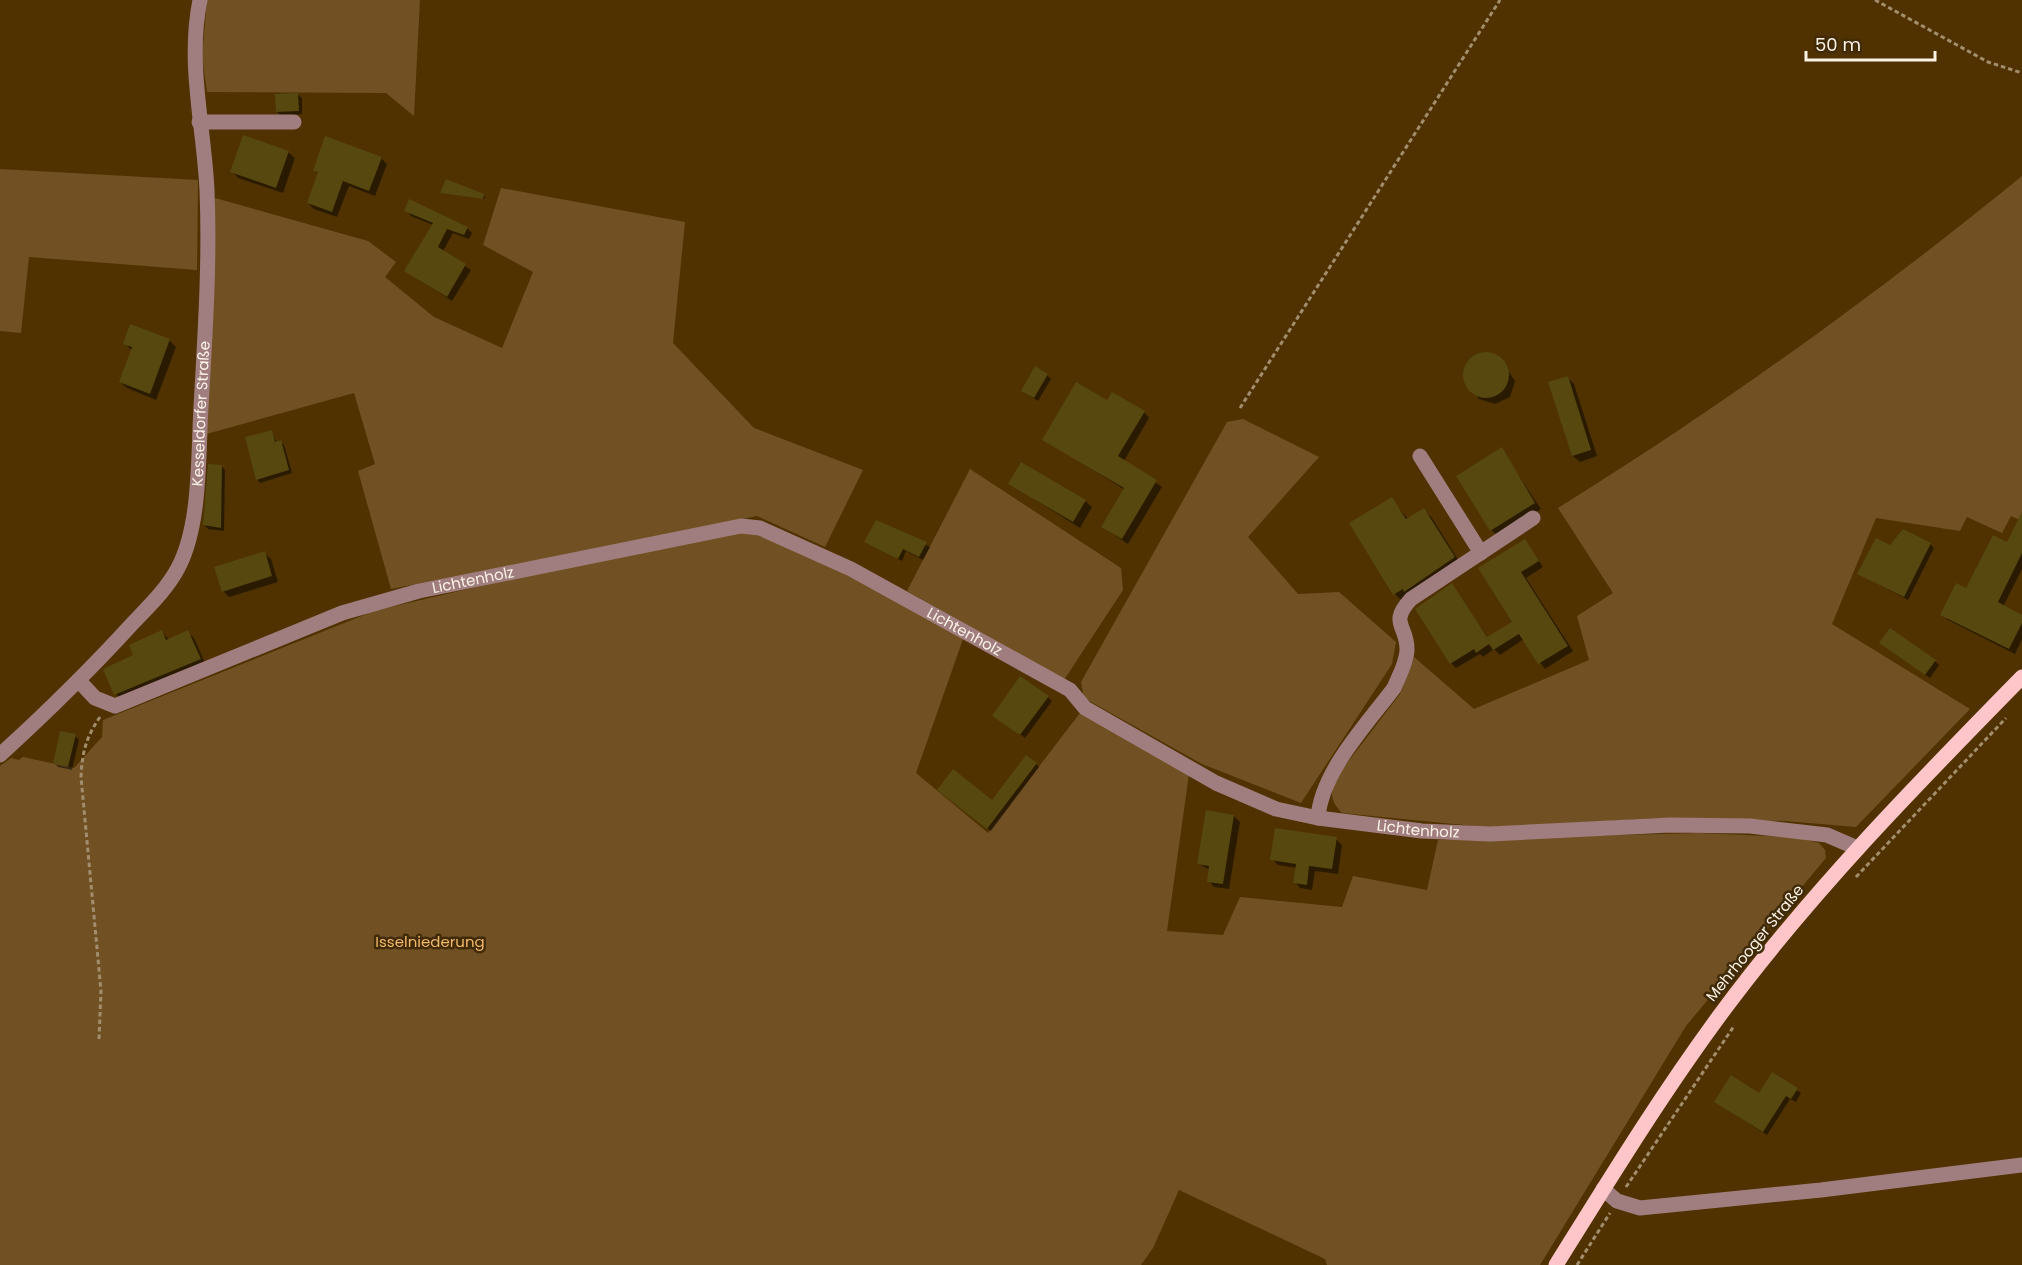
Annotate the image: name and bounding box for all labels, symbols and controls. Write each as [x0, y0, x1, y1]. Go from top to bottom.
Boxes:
scale bar [1806, 24, 1935, 62]
text: 50 m [1815, 32, 1861, 57]
street label: Kesseldorfer Straße [186, 340, 215, 487]
street label: Lichtenholz [430, 561, 516, 598]
street label: Lichtenholz [923, 602, 1006, 661]
street label: Lichtenholz [1376, 814, 1460, 843]
street label: Mehrhooger Straße [1701, 880, 1808, 1006]
park label: Isselniederung [375, 931, 485, 952]

